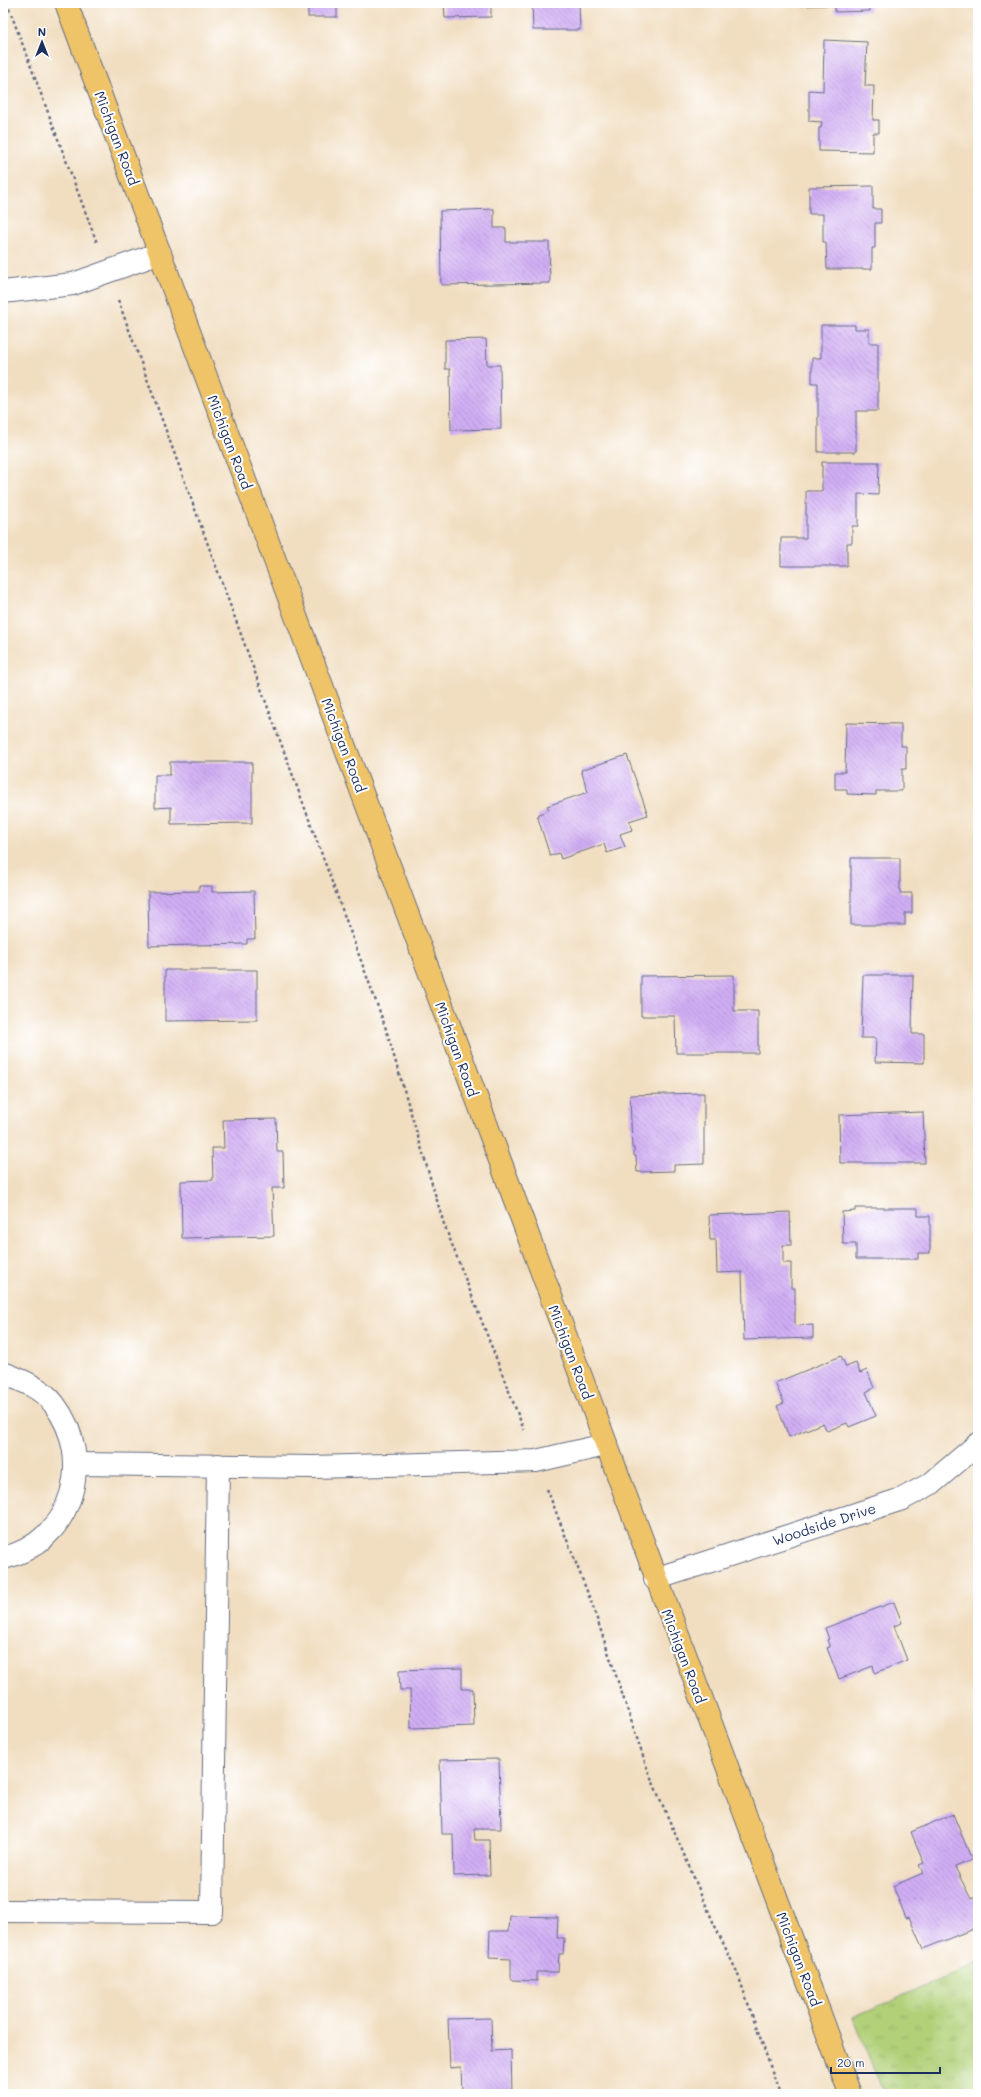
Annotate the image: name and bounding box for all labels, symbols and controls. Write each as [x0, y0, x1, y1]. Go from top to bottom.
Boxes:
north arrow [22, 22, 62, 62]
text: N [38, 24, 46, 39]
street label: Michigan Road [90, 88, 144, 188]
street label: Michigan Road [203, 392, 257, 492]
street label: Michigan Road [317, 695, 371, 795]
street label: Michigan Road [431, 999, 483, 1099]
street label: Michigan Road [544, 1302, 598, 1402]
street label: Woodside Drive [770, 1498, 878, 1550]
street label: Michigan Road [657, 1606, 711, 1706]
street label: Michigan Road [772, 1909, 826, 2009]
scale bar [831, 2049, 940, 2075]
text: 20 m [837, 2054, 865, 2070]

